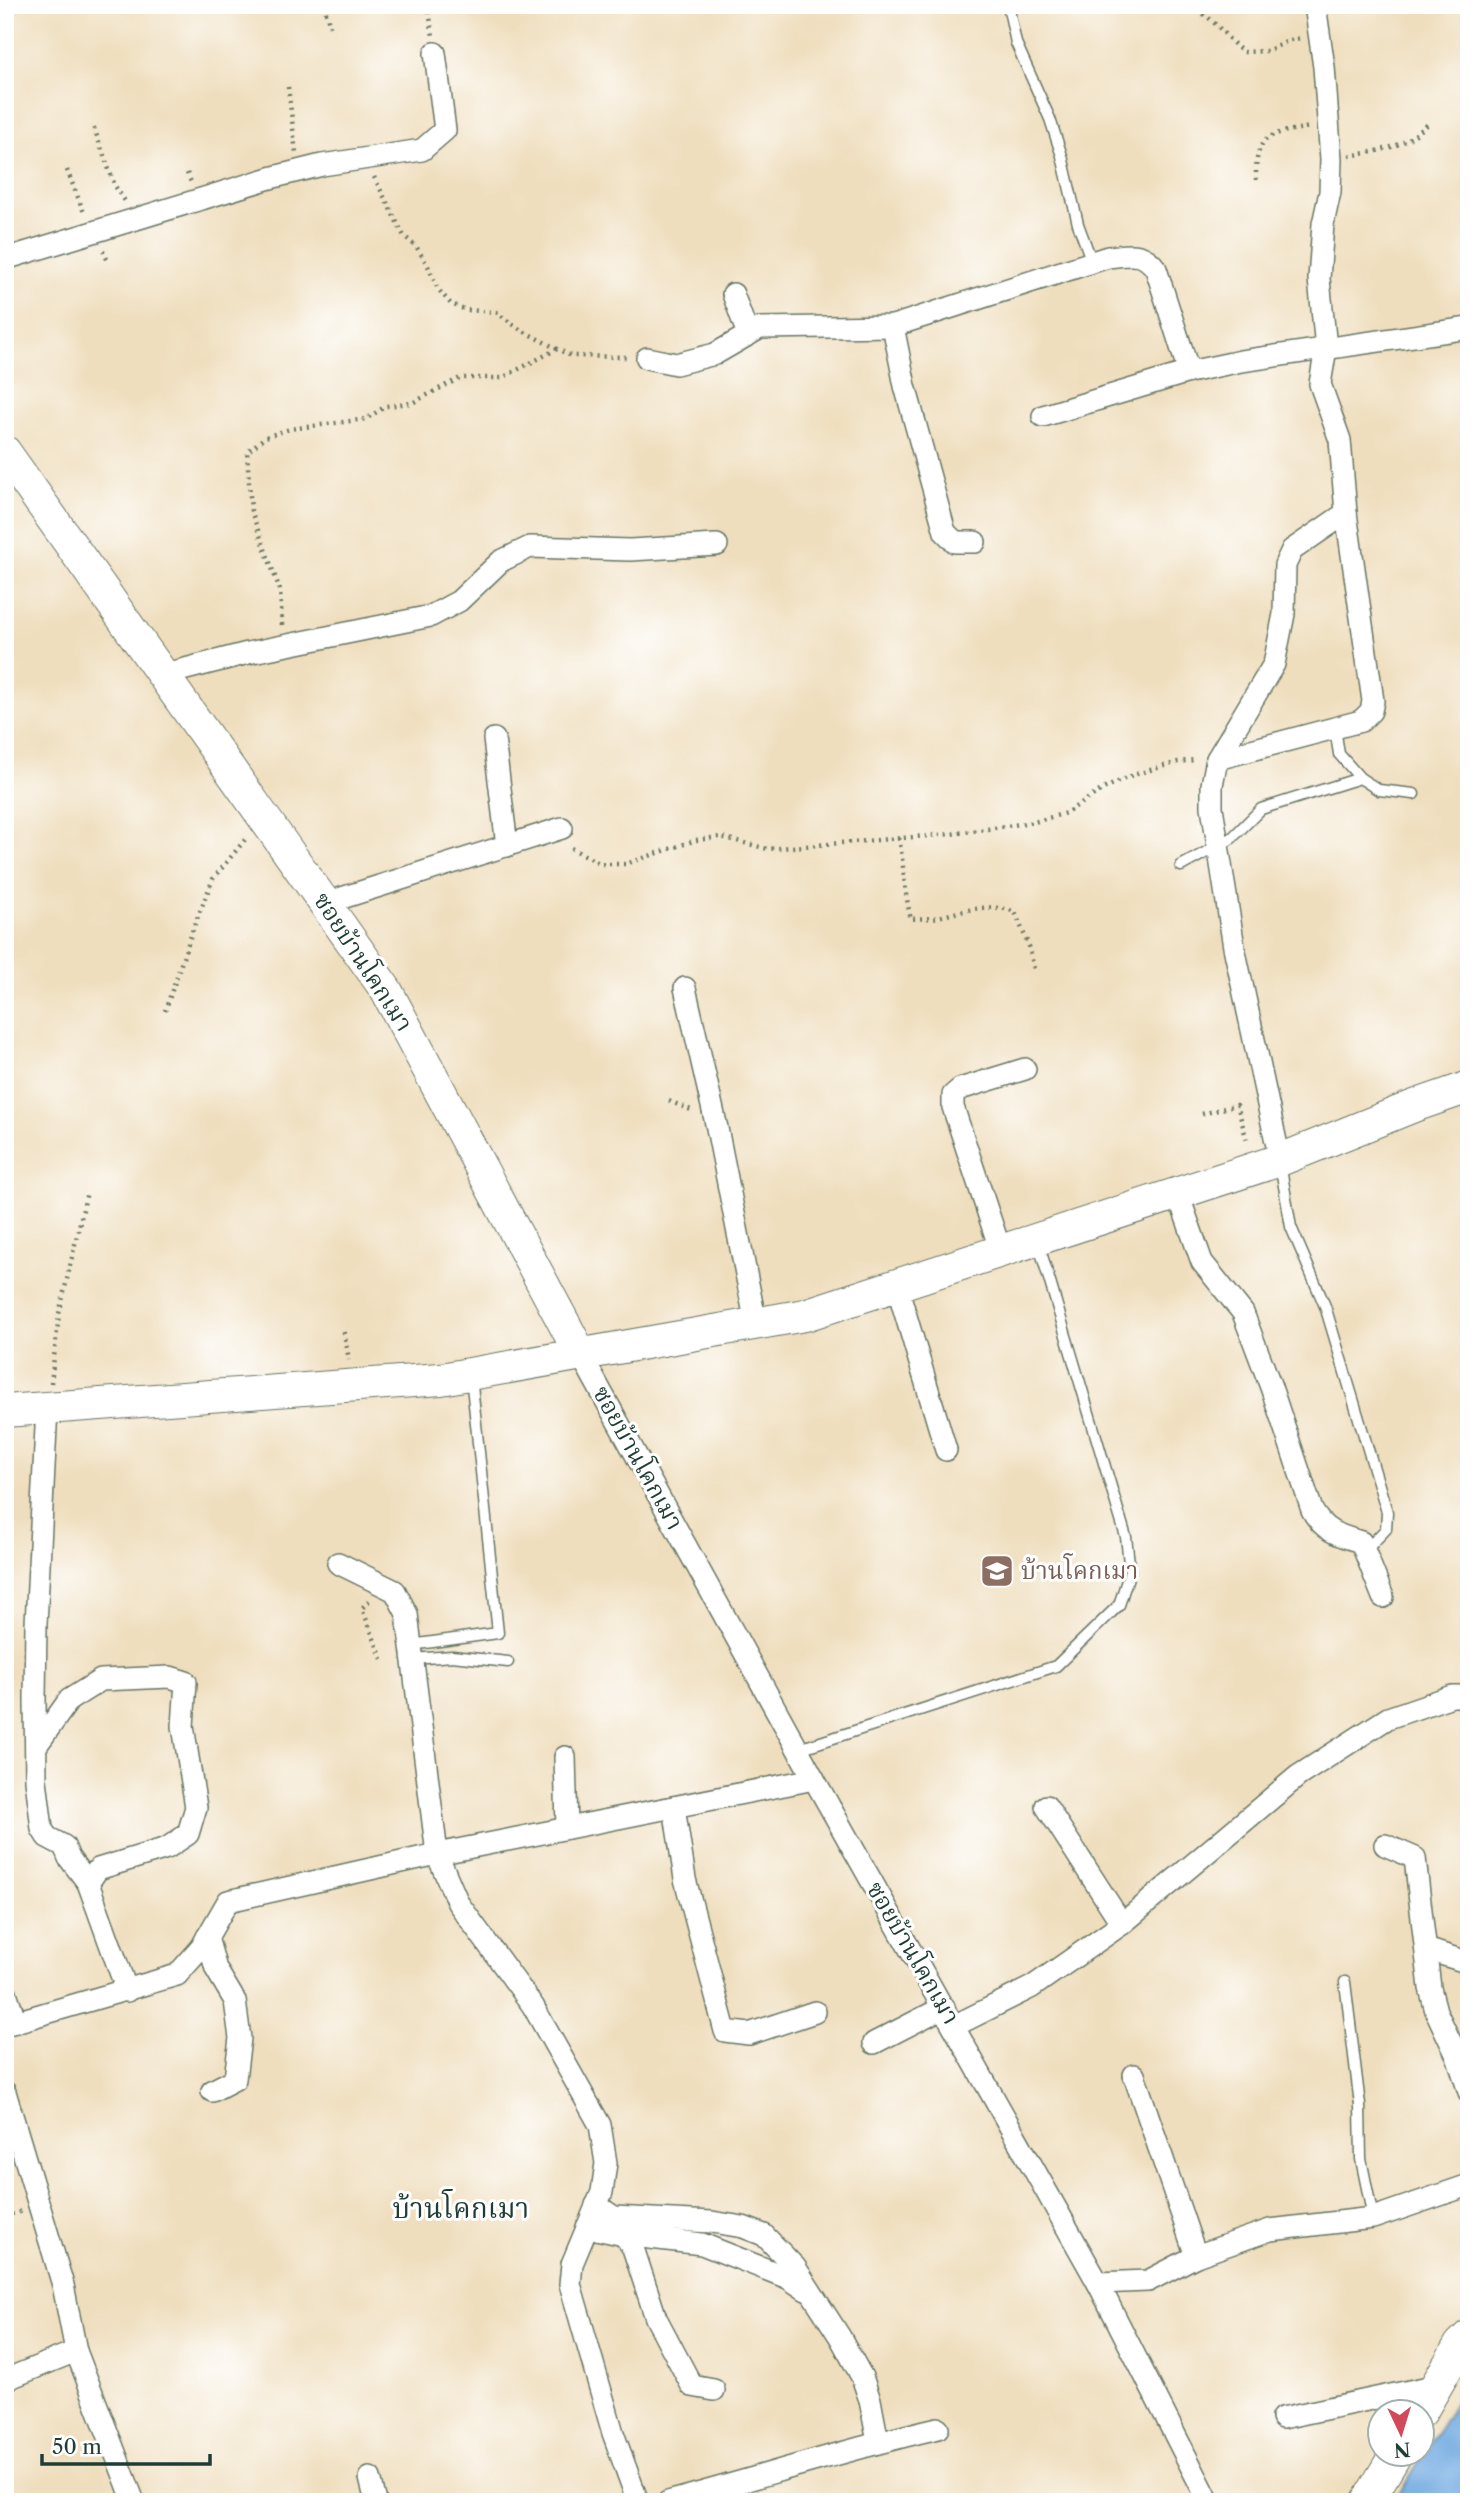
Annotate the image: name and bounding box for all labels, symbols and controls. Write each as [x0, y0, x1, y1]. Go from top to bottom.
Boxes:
street label: ซอยบ้านโคกเมา [308, 885, 422, 1037]
street label: ซอยบ้านโคกเมา [587, 1379, 693, 1535]
school or university icon: บ้านโคกเมา [978, 1552, 1016, 1590]
place label: บ้านโคกเมา [1021, 1553, 1138, 1585]
street label: ซอยบ้านโคกเมา [861, 1875, 969, 2029]
district label: บ้านโคกเมา [393, 2189, 529, 2225]
north arrow [1366, 2398, 1436, 2468]
scale bar [42, 2423, 210, 2467]
text: 50 m [52, 2434, 102, 2459]
text: N [1393, 2437, 1411, 2462]

